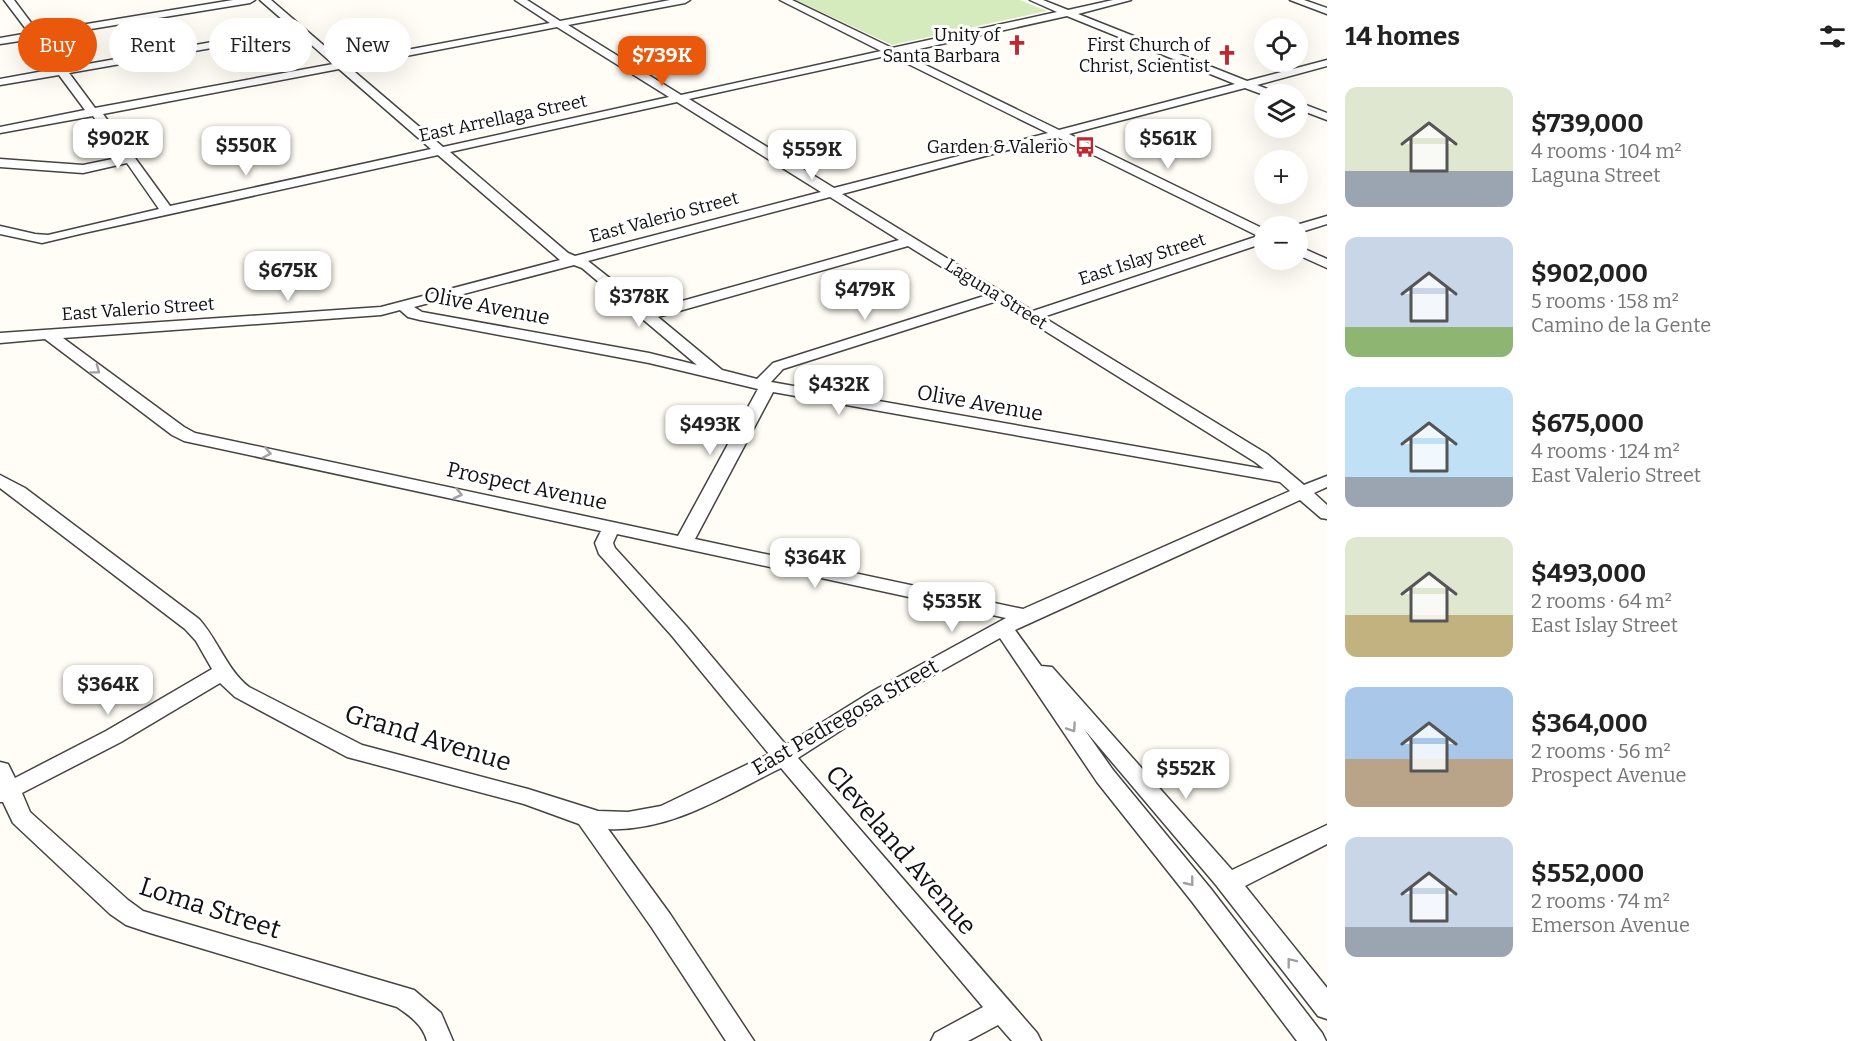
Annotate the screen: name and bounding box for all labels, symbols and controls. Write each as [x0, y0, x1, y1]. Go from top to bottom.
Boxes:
chip: Buy [18, 18, 97, 72]
chip: Rent [109, 18, 197, 72]
chip: Filters [209, 18, 312, 72]
chip: New [324, 18, 411, 72]
map controls [1254, 18, 1308, 270]
button: locate [1254, 18, 1308, 72]
icon: filters [1816, 20, 1849, 53]
text: 14 homes [1345, 21, 1460, 52]
place label: Unity of Santa Barbara [882, 24, 1002, 67]
church icon: Unity of Santa Barbara [1005, 33, 1029, 57]
place label: First Church of Christ, Scientist [1079, 34, 1212, 77]
pin: $739K [620, 36, 704, 87]
text: $739K [632, 43, 692, 67]
church icon: First Church of Christ, Scientist [1215, 43, 1239, 67]
button: layers [1254, 84, 1308, 138]
street label: East Arrellaga Street [417, 89, 589, 147]
text: $739,000 [1531, 108, 1644, 139]
icon: home [1393, 111, 1465, 183]
pin: $902K [76, 119, 160, 170]
pin: $561K [1126, 119, 1210, 170]
text: $902K [87, 126, 149, 150]
pin: $550K [204, 126, 288, 177]
text: $561K [1139, 126, 1197, 150]
pin: $559K [770, 130, 854, 181]
text: $550K [215, 133, 277, 157]
bus stop icon: Garden & Valerio [1073, 135, 1097, 159]
place label: Garden & Valerio [927, 136, 1068, 158]
text: $559K [782, 137, 842, 161]
text: 4 rooms · 104 m² [1531, 139, 1682, 163]
button: + [1254, 150, 1308, 204]
text: Laguna Street [1531, 163, 1660, 187]
street label: East Valerio Street [587, 186, 741, 247]
button: − [1254, 216, 1308, 270]
street label: East Islay Street [1076, 228, 1209, 290]
pin: $675K [246, 251, 330, 302]
street label: Laguna Street [941, 254, 1052, 334]
text: $675K [258, 258, 318, 282]
text: $902,000 [1531, 258, 1648, 289]
icon: home [1393, 261, 1465, 333]
pin: $479K [823, 270, 907, 321]
pin: $378K [597, 277, 681, 328]
text: $479K [835, 277, 895, 301]
street label: Olive Avenue [422, 281, 552, 331]
text: $378K [609, 284, 669, 308]
text: 5 rooms · 158 m² [1531, 289, 1679, 313]
street label: East Valerio Street [61, 293, 216, 325]
text: Camino de la Gente [1531, 313, 1711, 337]
one-way arrow [89, 362, 100, 373]
pin: $432K [797, 365, 881, 416]
text: $432K [808, 372, 870, 396]
street label: Olive Avenue [915, 379, 1045, 427]
pin: $493K [668, 405, 752, 456]
text: $675,000 [1531, 408, 1644, 439]
icon: home [1393, 411, 1465, 483]
text: $493K [679, 412, 741, 436]
text: 4 rooms · 124 m² [1531, 439, 1680, 463]
one-way arrow [262, 446, 272, 459]
street label: Prospect Avenue [444, 456, 610, 516]
text: East Valerio Street [1531, 463, 1701, 487]
one-way arrow [453, 487, 463, 500]
pin: $364K [773, 538, 857, 589]
text: $364K [784, 545, 846, 569]
text: $493,000 [1531, 558, 1646, 589]
icon: home [1393, 561, 1465, 633]
pin: $535K [910, 582, 994, 633]
text: $535K [922, 589, 982, 613]
text: 2 rooms · 64 m² [1531, 589, 1672, 613]
text: East Islay Street [1531, 613, 1678, 637]
street label: East Pedregosa Street [747, 653, 943, 781]
pin: $364K [66, 665, 150, 716]
text: $364K [77, 672, 139, 696]
street label: Grand Avenue [341, 698, 515, 778]
text: $364,000 [1531, 708, 1648, 739]
icon: home [1393, 711, 1465, 783]
one-way arrow [1065, 721, 1076, 732]
text: 2 rooms · 56 m² [1531, 739, 1671, 763]
pin: $552K [1144, 749, 1228, 800]
text: $552K [1156, 756, 1216, 780]
street label: Cleveland Avenue [819, 759, 983, 941]
text: Prospect Avenue [1531, 763, 1687, 787]
text: $552,000 [1531, 858, 1644, 889]
icon: home [1393, 861, 1465, 933]
street label: Loma Street [135, 871, 285, 946]
one-way arrow [1183, 875, 1194, 886]
text: 2 rooms · 74 m² [1531, 889, 1670, 913]
text: Emerson Avenue [1531, 913, 1690, 937]
one-way arrow [1288, 958, 1299, 969]

